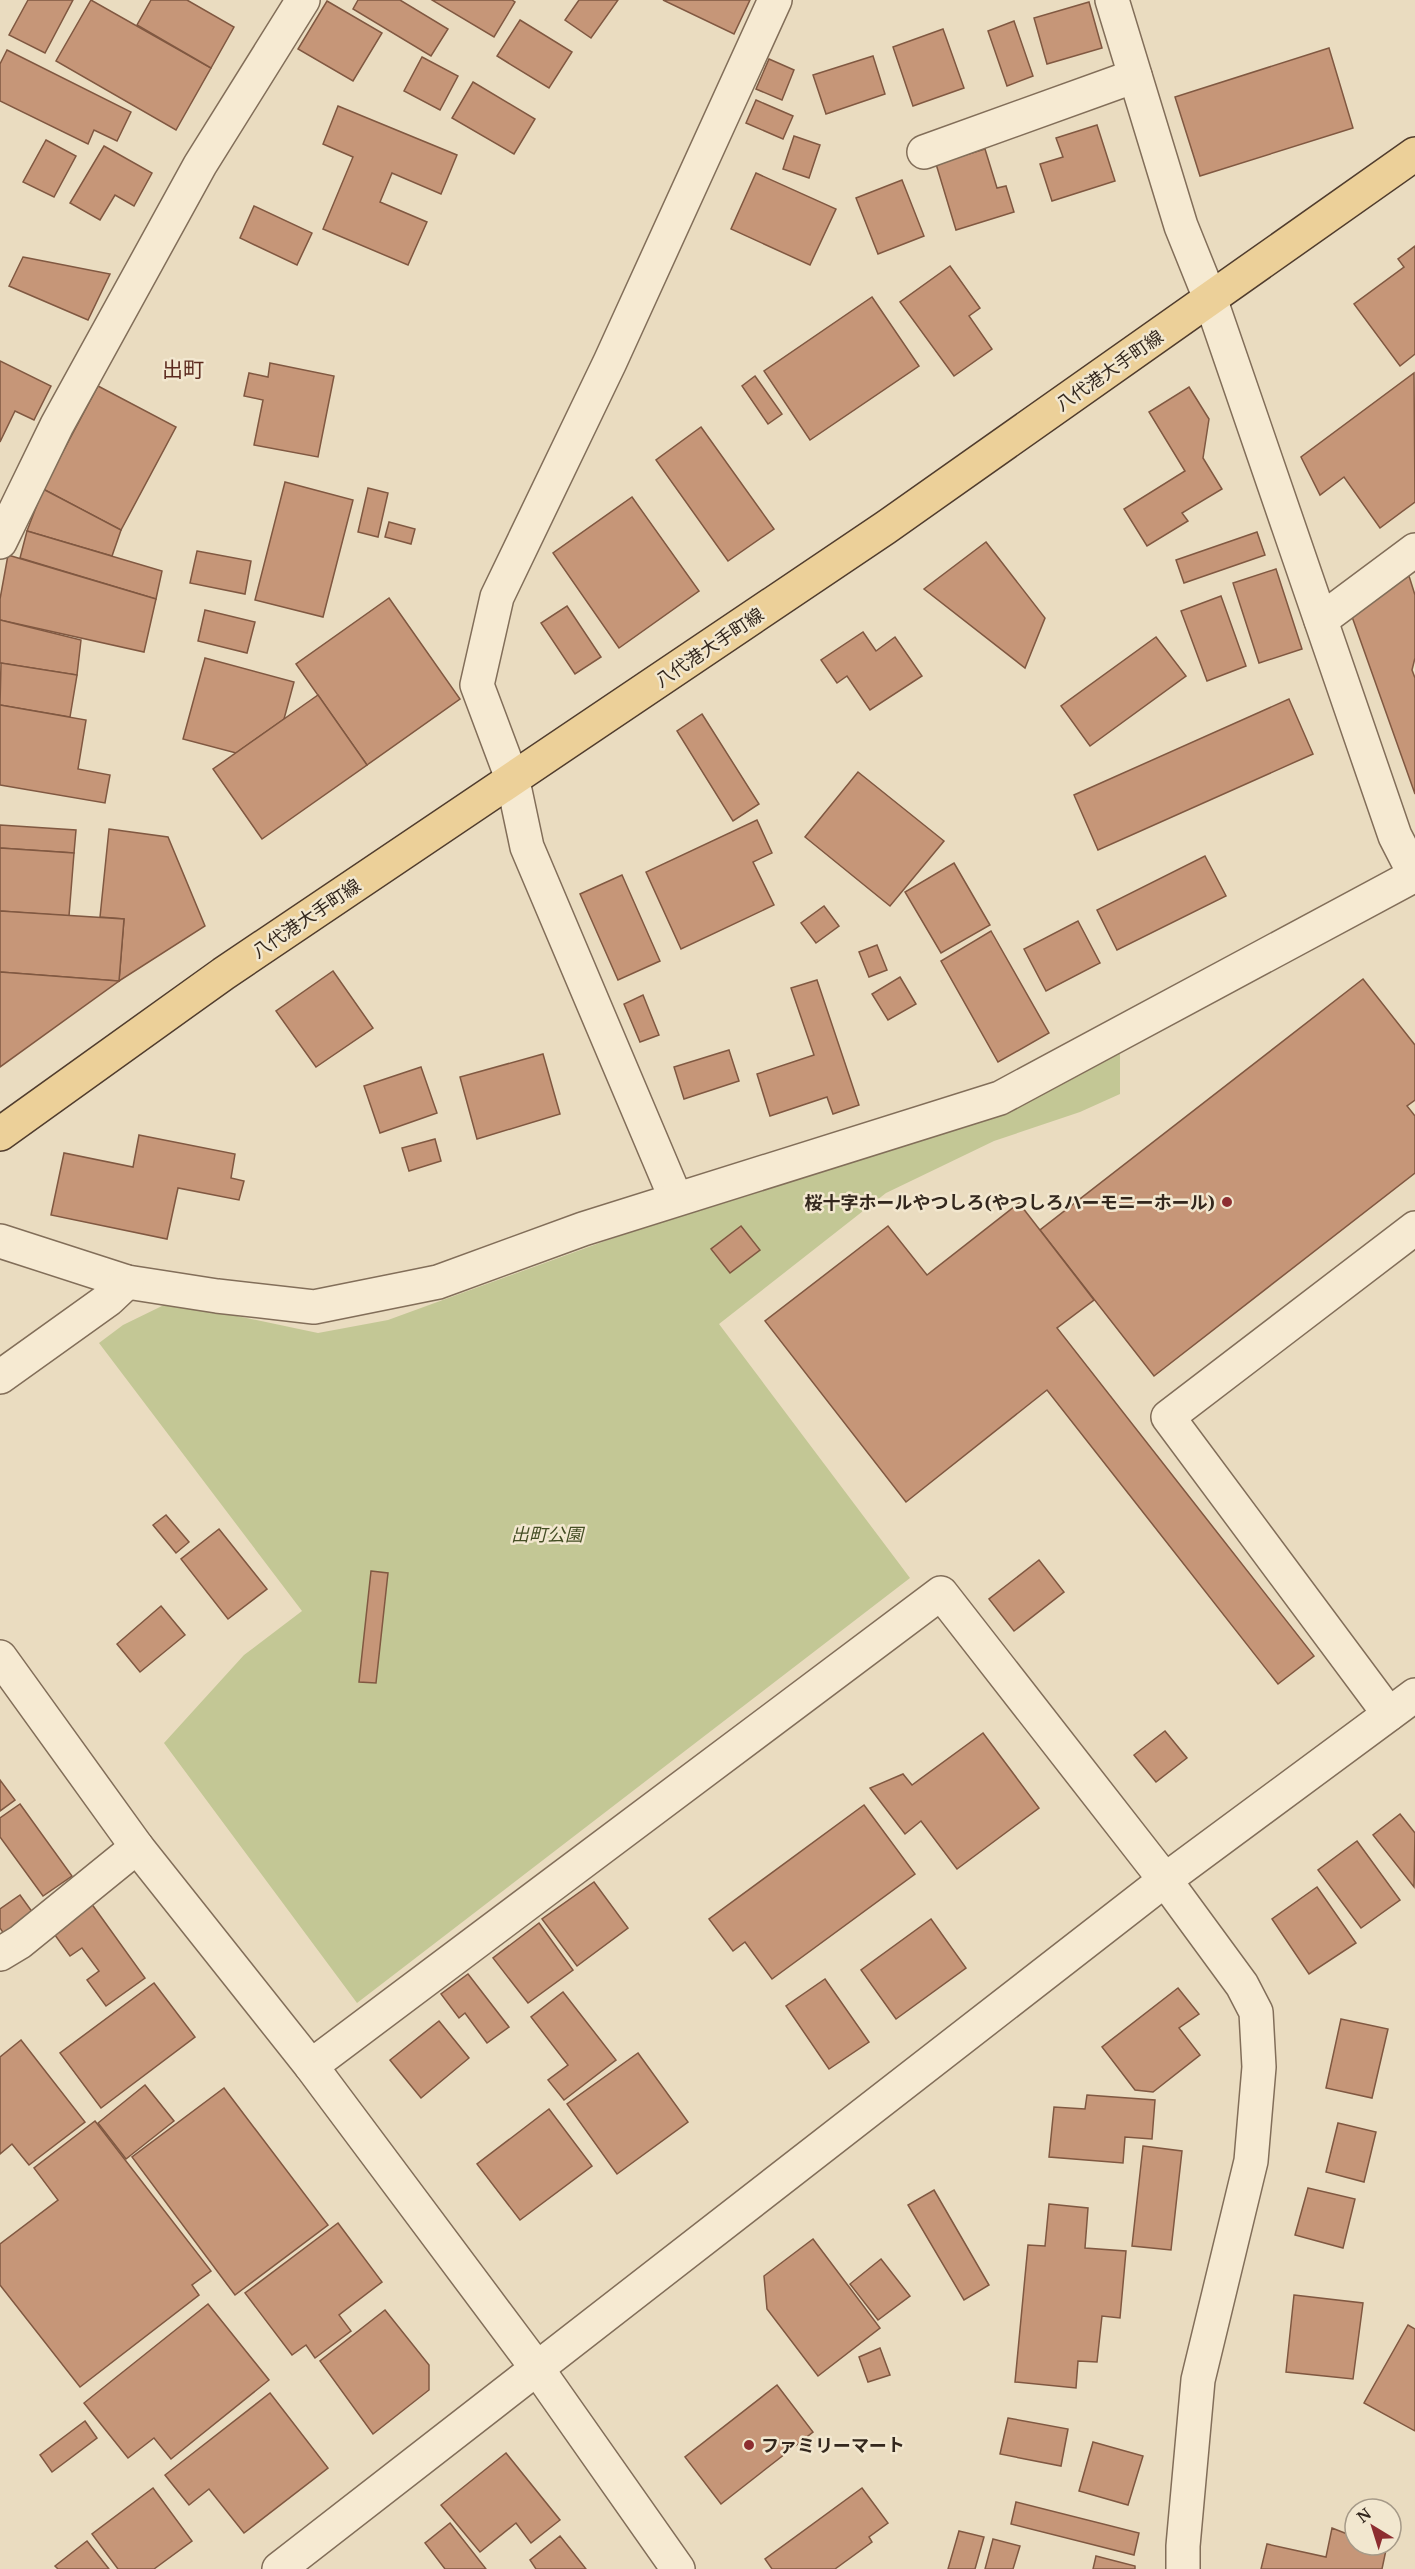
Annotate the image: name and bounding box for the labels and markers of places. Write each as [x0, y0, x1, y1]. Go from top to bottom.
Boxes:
place label: 桜十字ホールやつしろ(やつしろハーモニーホール) [805, 1190, 1215, 1214]
marker: 桜十字ホールやつしろ(やつしろハーモニーホール) [1220, 1195, 1234, 1209]
place label: ファミリーマート [761, 2433, 905, 2457]
marker: ファミリーマート [742, 2438, 756, 2452]

